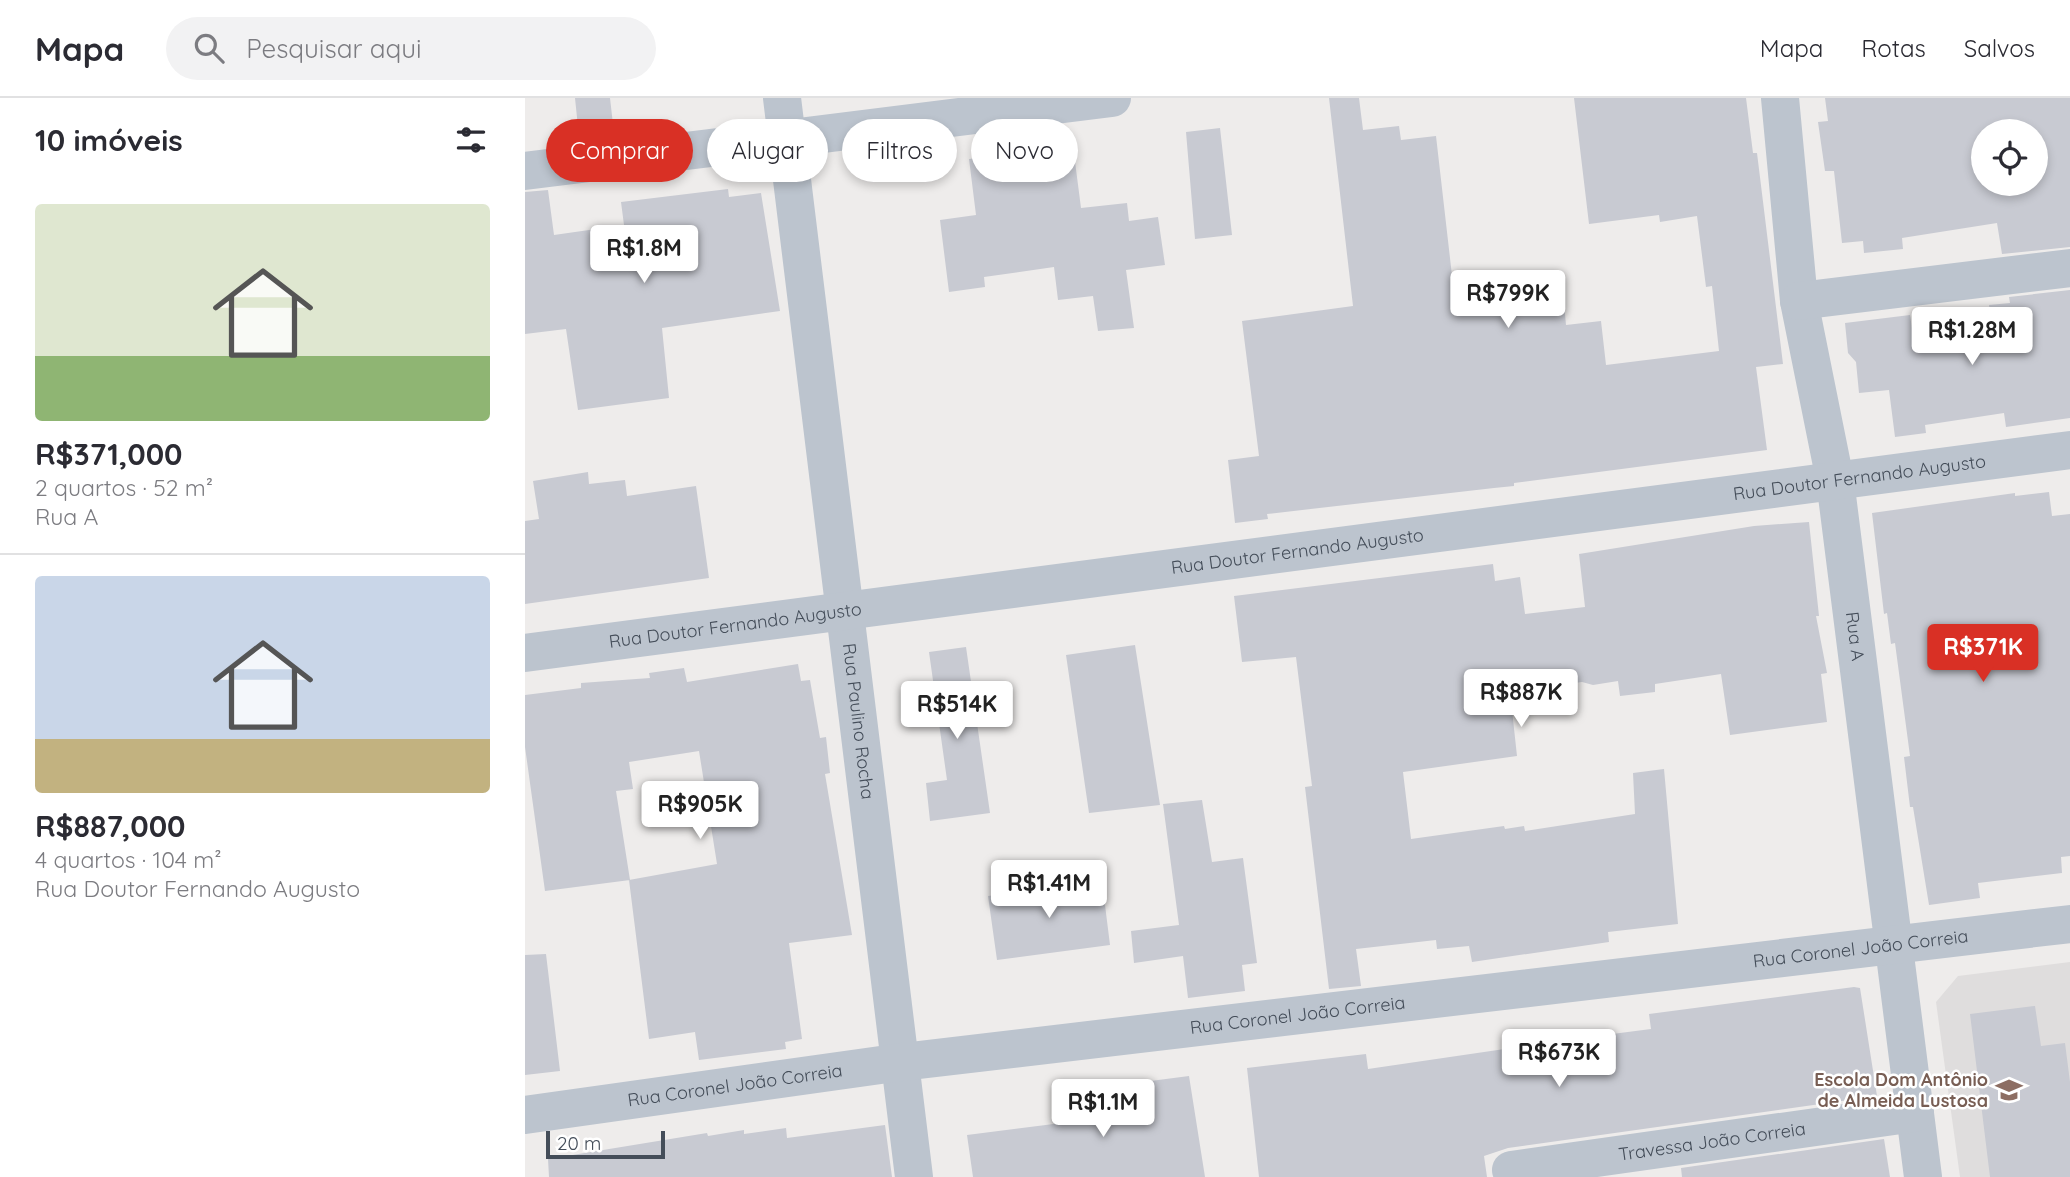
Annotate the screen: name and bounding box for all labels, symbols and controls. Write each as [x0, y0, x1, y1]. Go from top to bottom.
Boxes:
search box [166, 17, 656, 80]
text: Mapa [35, 28, 124, 69]
icon: search [190, 29, 228, 67]
text: Pesquisar aqui [246, 32, 422, 65]
text: Mapa [1760, 33, 1823, 63]
text: Rotas [1861, 33, 1926, 63]
text: Salvos [1964, 33, 2035, 63]
chip: Comprar [546, 119, 693, 182]
chip: Alugar [707, 119, 828, 182]
chip: Filtros [842, 119, 957, 182]
chip: Novo [971, 119, 1078, 182]
map controls [1971, 119, 2048, 196]
button: locate [1971, 119, 2048, 196]
text: 10 imóveis [35, 121, 183, 159]
icon: filters [452, 121, 490, 159]
pin: R$1.8M [587, 226, 701, 285]
text: R$1.8M [606, 233, 682, 262]
icon: home [200, 250, 326, 376]
pin: R$799K [1451, 271, 1565, 330]
text: R$799K [1466, 278, 1550, 307]
pin: R$1.28M [1907, 308, 2037, 367]
text: R$1.28M [1928, 315, 2016, 344]
text: R$371,000 [35, 435, 182, 473]
street label: Rua Doutor Fernando Augusto [1732, 449, 1987, 505]
text: 2 quartos · 52 m² [35, 473, 213, 502]
text: Rua A [35, 502, 98, 531]
street label: Rua Doutor Fernando Augusto [1170, 523, 1425, 579]
street label: Rua Doutor Fernando Augusto [607, 597, 863, 653]
street label: Rua A [1841, 610, 1870, 663]
icon: home [200, 622, 326, 748]
pin: R$371K [1926, 624, 2040, 684]
text: R$371K [1943, 632, 2023, 661]
street label: Rua Paulino Rocha [838, 642, 880, 801]
pin: R$887K [1464, 670, 1578, 729]
text: R$887K [1480, 677, 1562, 706]
pin: R$514K [900, 682, 1014, 741]
text: R$514K [917, 689, 997, 718]
pin: R$905K [643, 782, 757, 841]
text: R$905K [657, 789, 743, 818]
text: R$887,000 [35, 807, 185, 845]
text: 4 quartos · 104 m² [35, 845, 221, 874]
pin: R$1.41M [984, 860, 1114, 920]
text: R$1.41M [1007, 868, 1091, 897]
text: Rua Doutor Fernando Augusto [35, 874, 360, 903]
street label: Rua Coronel João Correia [1752, 924, 1969, 972]
street label: Rua Coronel João Correia [1189, 991, 1406, 1039]
pin: R$673K [1502, 1030, 1616, 1089]
text: R$673K [1518, 1037, 1600, 1066]
street label: Rua Coronel João Correia [626, 1059, 844, 1111]
place label: Escola Dom Antônio de Almeida Lustosa [1814, 1068, 1988, 1112]
school or university icon: Escola Dom Antônio de Almeida Lustosa [1994, 1075, 2024, 1105]
pin: R$1.1M [1046, 1080, 1160, 1139]
text: R$1.1M [1068, 1087, 1138, 1116]
street label: Travessa João Correia [1617, 1117, 1807, 1166]
scale bar [546, 1128, 665, 1160]
text: 20 m [557, 1131, 601, 1155]

